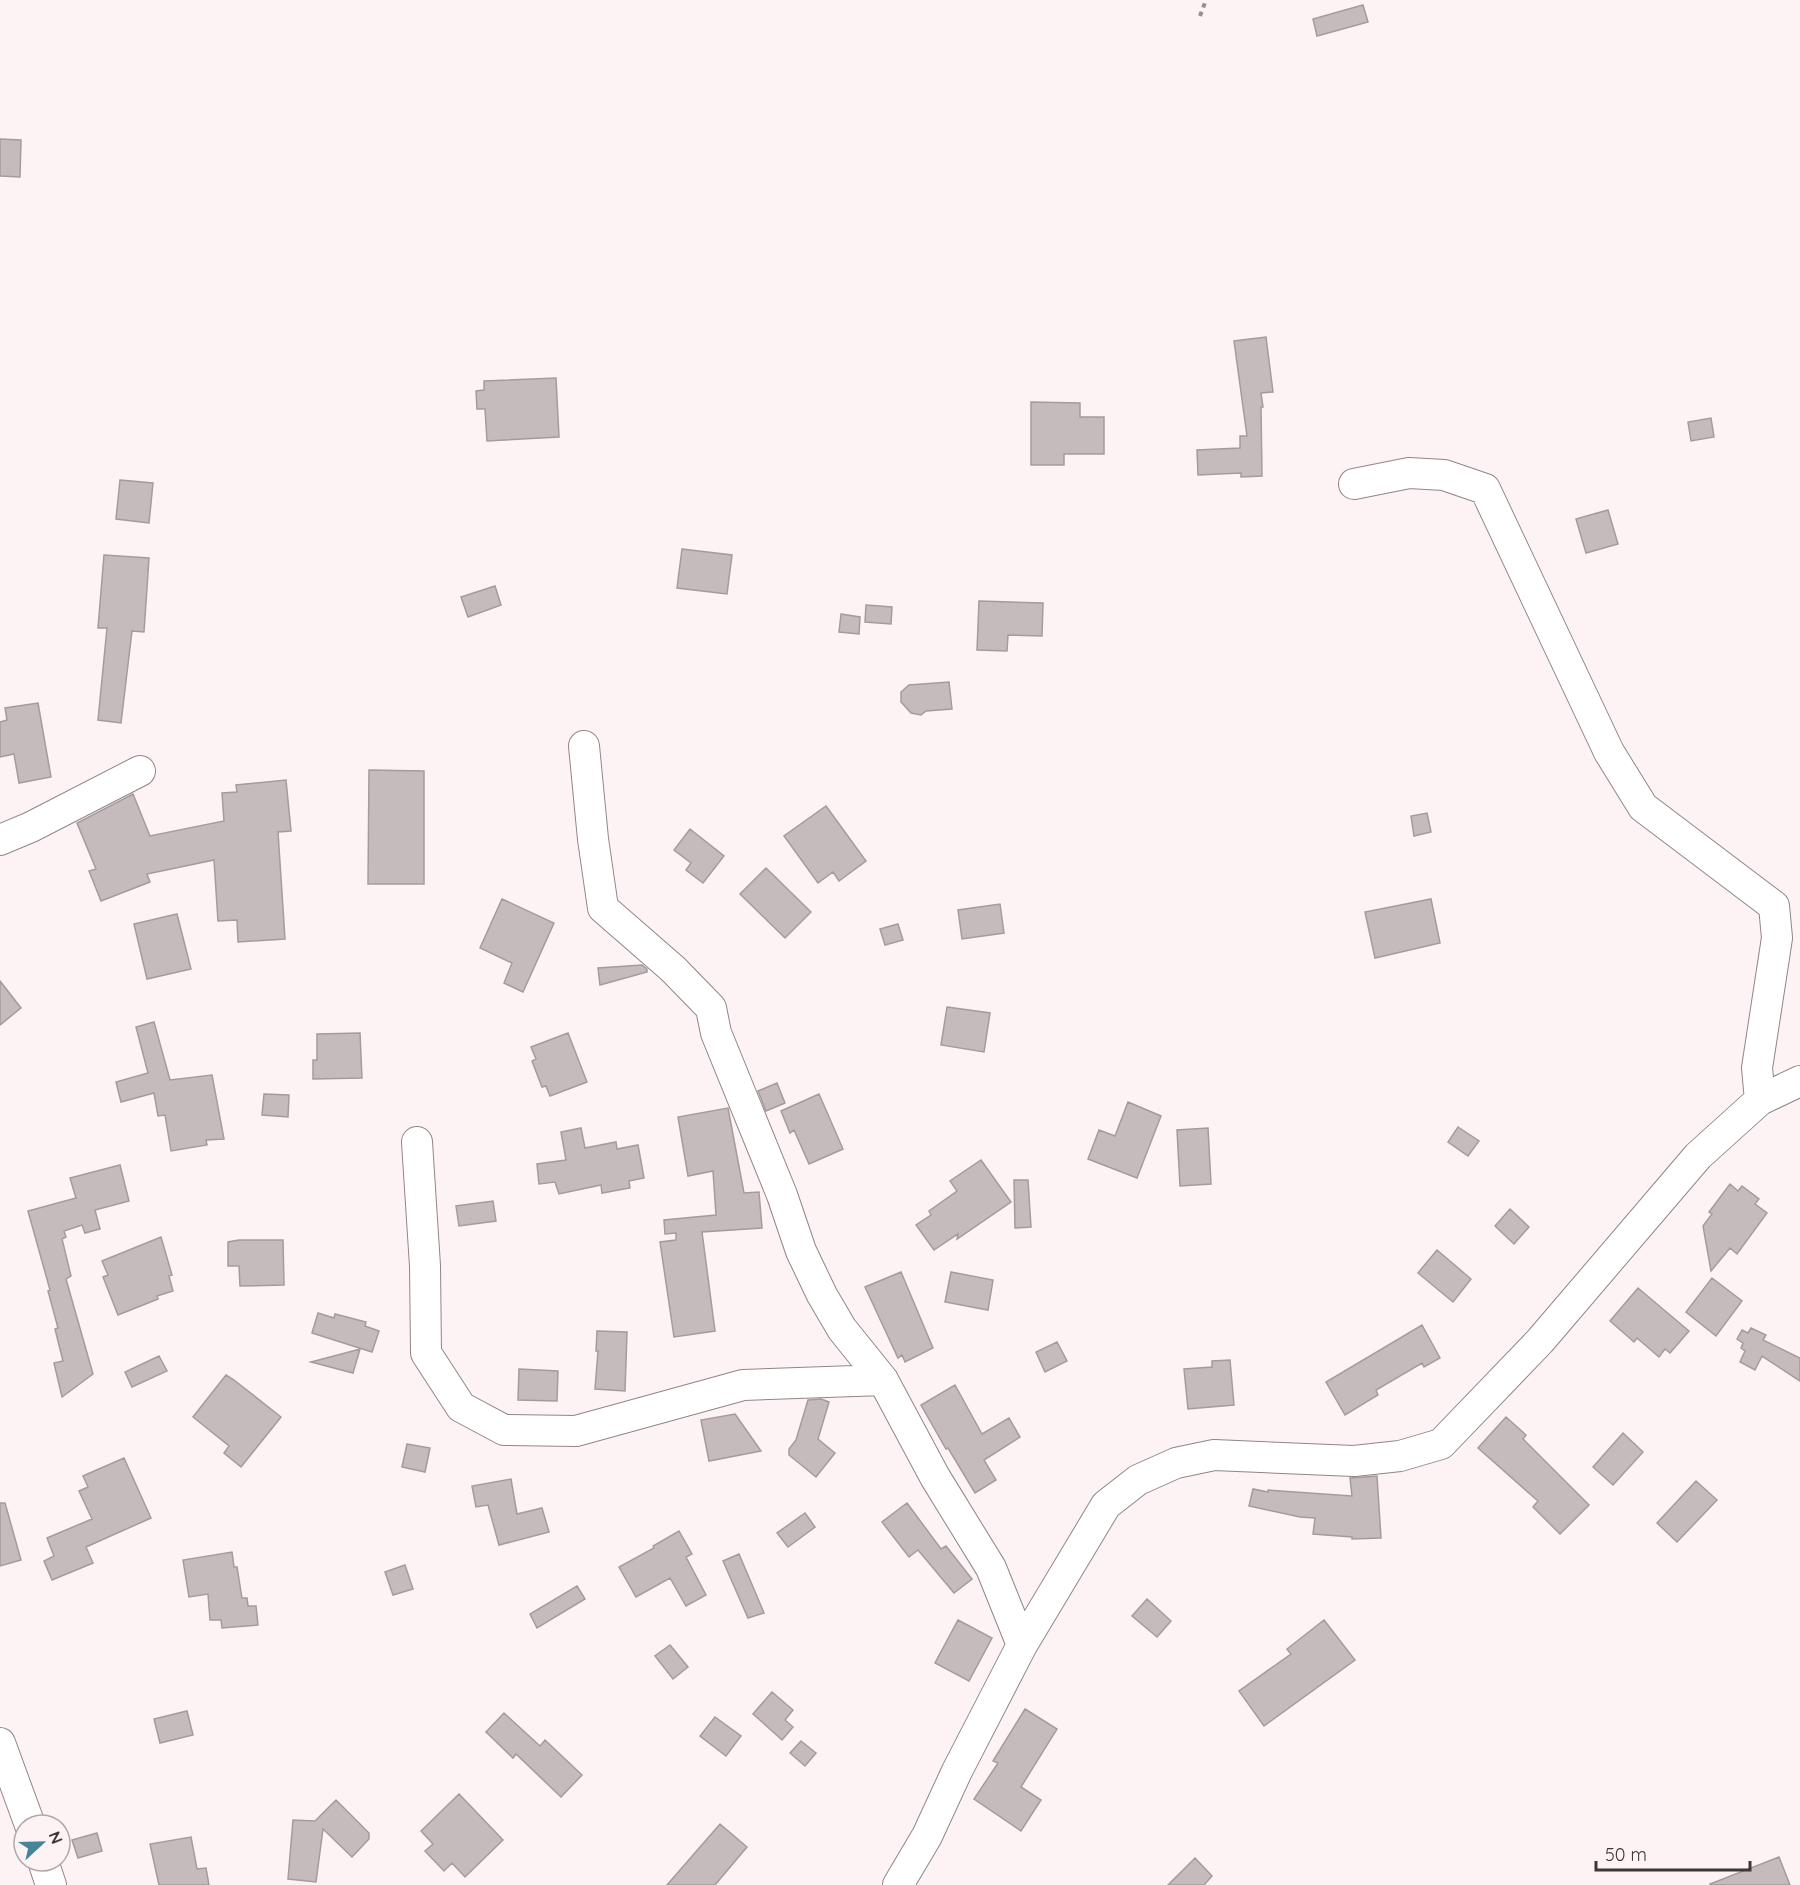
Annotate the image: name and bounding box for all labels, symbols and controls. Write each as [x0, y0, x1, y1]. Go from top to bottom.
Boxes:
north arrow [12, 1813, 72, 1873]
text: N [44, 1828, 67, 1847]
scale bar [1596, 1834, 1750, 1872]
text: 50 m [1605, 1843, 1647, 1866]

